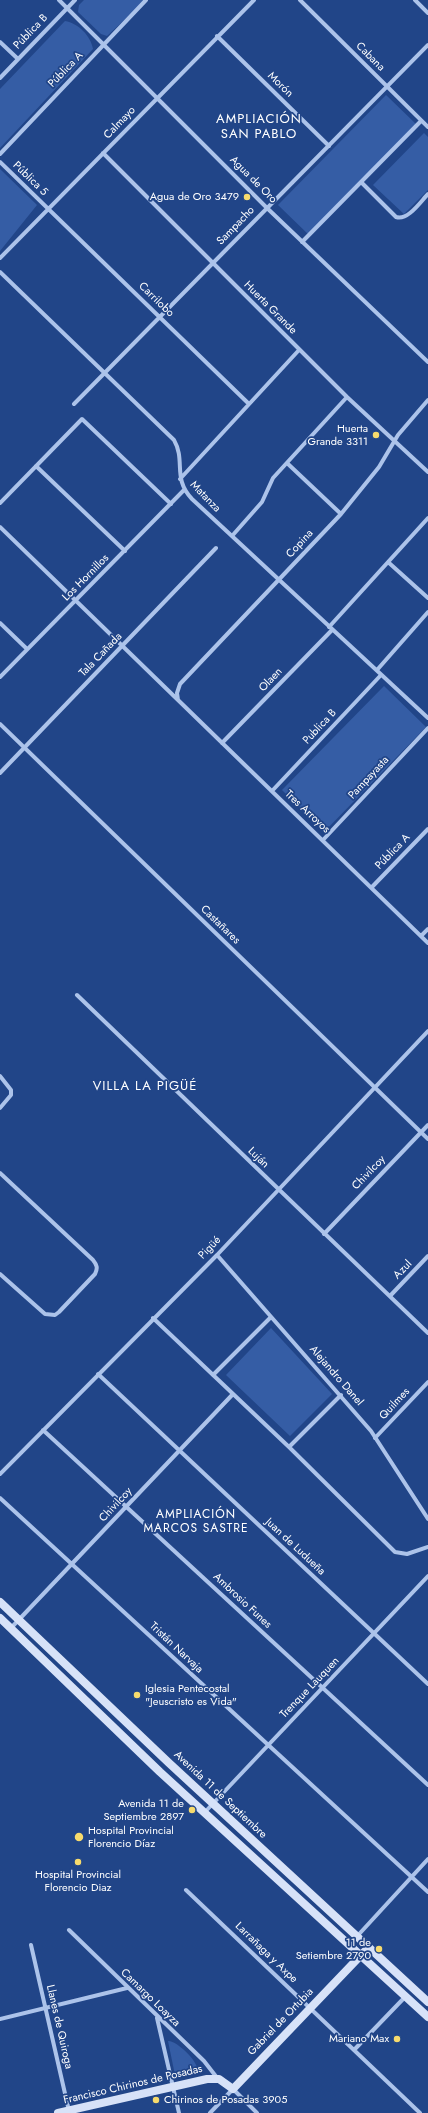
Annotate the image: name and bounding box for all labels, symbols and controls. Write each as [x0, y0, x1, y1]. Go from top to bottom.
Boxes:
street label: Pública B [11, 12, 51, 52]
street label: Cabana [353, 40, 387, 74]
street label: Pública A [46, 49, 86, 91]
street label: Morón [265, 70, 295, 100]
street label: Calmayo [101, 104, 139, 142]
district label: AMPLIACIÓN SAN PABLO [216, 112, 302, 143]
street label: Agua de Oro [227, 154, 279, 206]
street label: Pública 5 [10, 159, 50, 199]
place label: Agua de Oro 3479 [150, 190, 239, 204]
marker: Agua de Oro 3479 [242, 192, 252, 202]
street label: Sampacho [214, 204, 258, 248]
street label: Huerta Grande [241, 279, 299, 337]
street label: Carrilobo [136, 280, 176, 320]
place label: Huerta Grande 3311 [307, 422, 368, 448]
marker: Huerta Grande 3311 [371, 430, 381, 440]
street label: Matanza [187, 479, 223, 515]
street label: Copina [284, 527, 316, 561]
street label: Los Hornillos [60, 552, 112, 604]
street label: Tala Cañada [77, 630, 125, 680]
street label: Olaen [257, 665, 285, 695]
street label: Publica B [300, 707, 340, 747]
street label: Pampayasta [346, 754, 392, 802]
street label: Tres Arroyos [282, 788, 332, 836]
street label: Pública A [373, 831, 413, 873]
street label: Castañares [197, 903, 243, 947]
district label: VILLA LA PIGÜÉ [93, 1079, 197, 1095]
street label: Luján [245, 1145, 271, 1171]
street label: Chivilcoy [350, 1153, 388, 1193]
street label: Pigüé [196, 1234, 224, 1262]
street label: Azul [391, 1258, 415, 1282]
street label: Alejandro Danel [306, 1343, 366, 1409]
street label: Quilmes [377, 1385, 413, 1423]
street label: Chivilcoy [97, 1485, 135, 1525]
district label: AMPLIACIÓN MARCOS SASTRE [143, 1508, 249, 1536]
street label: Juan de Ludueña [262, 1516, 328, 1578]
street label: Ambrosio Funes [210, 1571, 274, 1631]
street label: Tristán Narvaja [146, 1620, 206, 1676]
street label: Trenque Lauquen [278, 1655, 342, 1721]
place label: Iglesia Pentecostal "Jeuscristo es Vida" [145, 1682, 237, 1708]
marker: Iglesia Pentecostal "Jeuscristo es Vida" [132, 1690, 142, 1700]
street label: Avenida 11 de Septiembre [171, 1748, 269, 1842]
place label: Avenida 11 de Septiembre 2897 [103, 1797, 184, 1823]
marker: Avenida 11 de Septiembre 2897 [187, 1805, 197, 1815]
place label: Hospital Provincial Florencio Díaz [88, 1824, 174, 1850]
marker: Hospital Provincial Florencio Díaz [73, 1831, 85, 1843]
marker: Hospital Provincial Florencio Diaz [73, 1857, 83, 1867]
place label: Hospital Provincial Florencio Diaz [35, 1868, 121, 1894]
street label: Larrañaga y Axpe [232, 1920, 300, 1986]
place label: 11 de Setiembre 2790 [296, 1936, 371, 1962]
marker: 11 de Setiembre 2790 [374, 1944, 384, 1954]
street label: Camargo Loayza [118, 1966, 182, 2030]
street label: Llanes de Quiroga [43, 1984, 75, 2070]
street label: Gabriel de Ortubia [245, 1985, 317, 2059]
place label: Mariano Max [329, 2032, 389, 2046]
marker: Mariano Max [392, 2034, 402, 2044]
street label: Francisco Chirinos de Posadas [62, 2063, 204, 2107]
place label: Chirinos de Posadas 3905 [164, 2093, 287, 2107]
marker: Chirinos de Posadas 3905 [151, 2095, 161, 2105]

